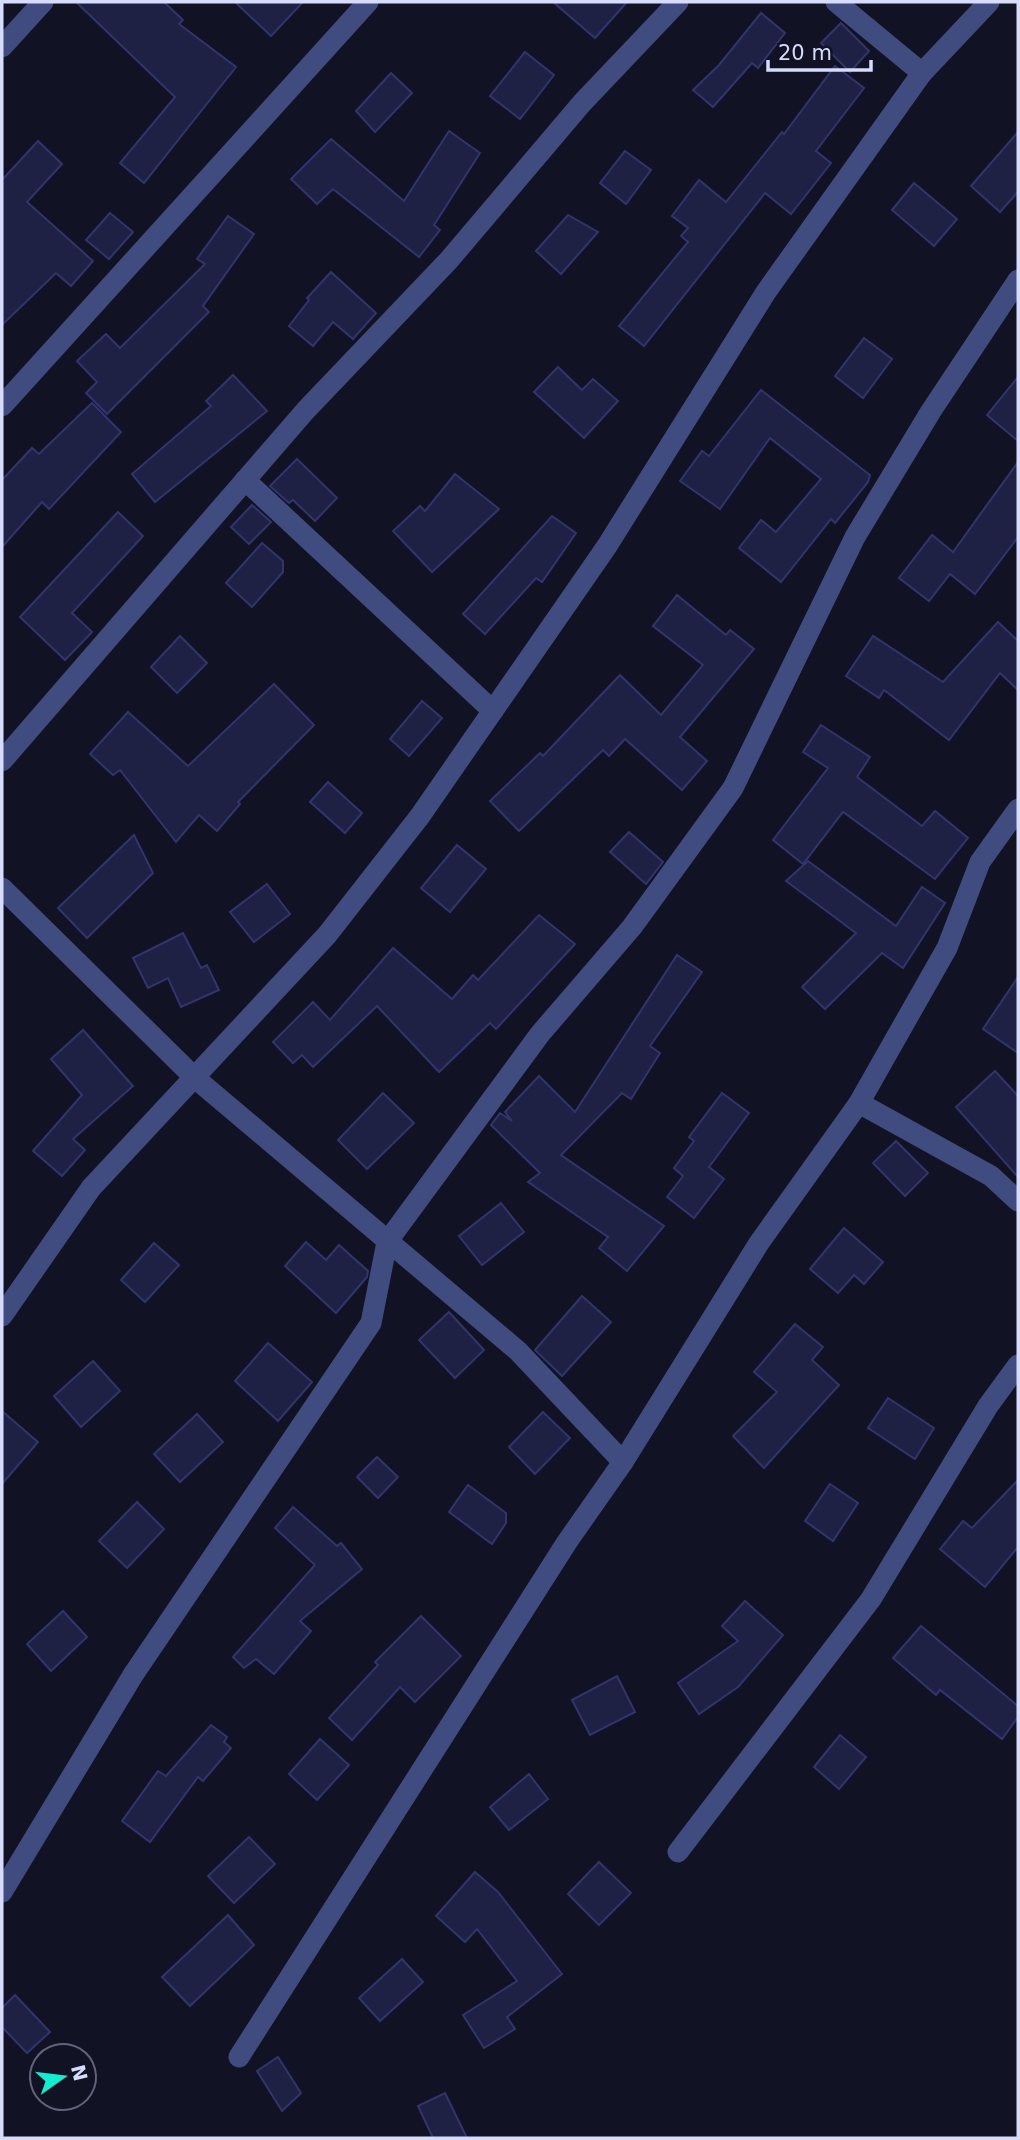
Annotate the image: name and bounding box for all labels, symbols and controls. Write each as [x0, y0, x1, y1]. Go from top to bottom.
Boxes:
scale bar [768, 28, 871, 72]
text: 20 m [778, 41, 832, 65]
north arrow [28, 2042, 98, 2112]
text: N [67, 2063, 92, 2083]

